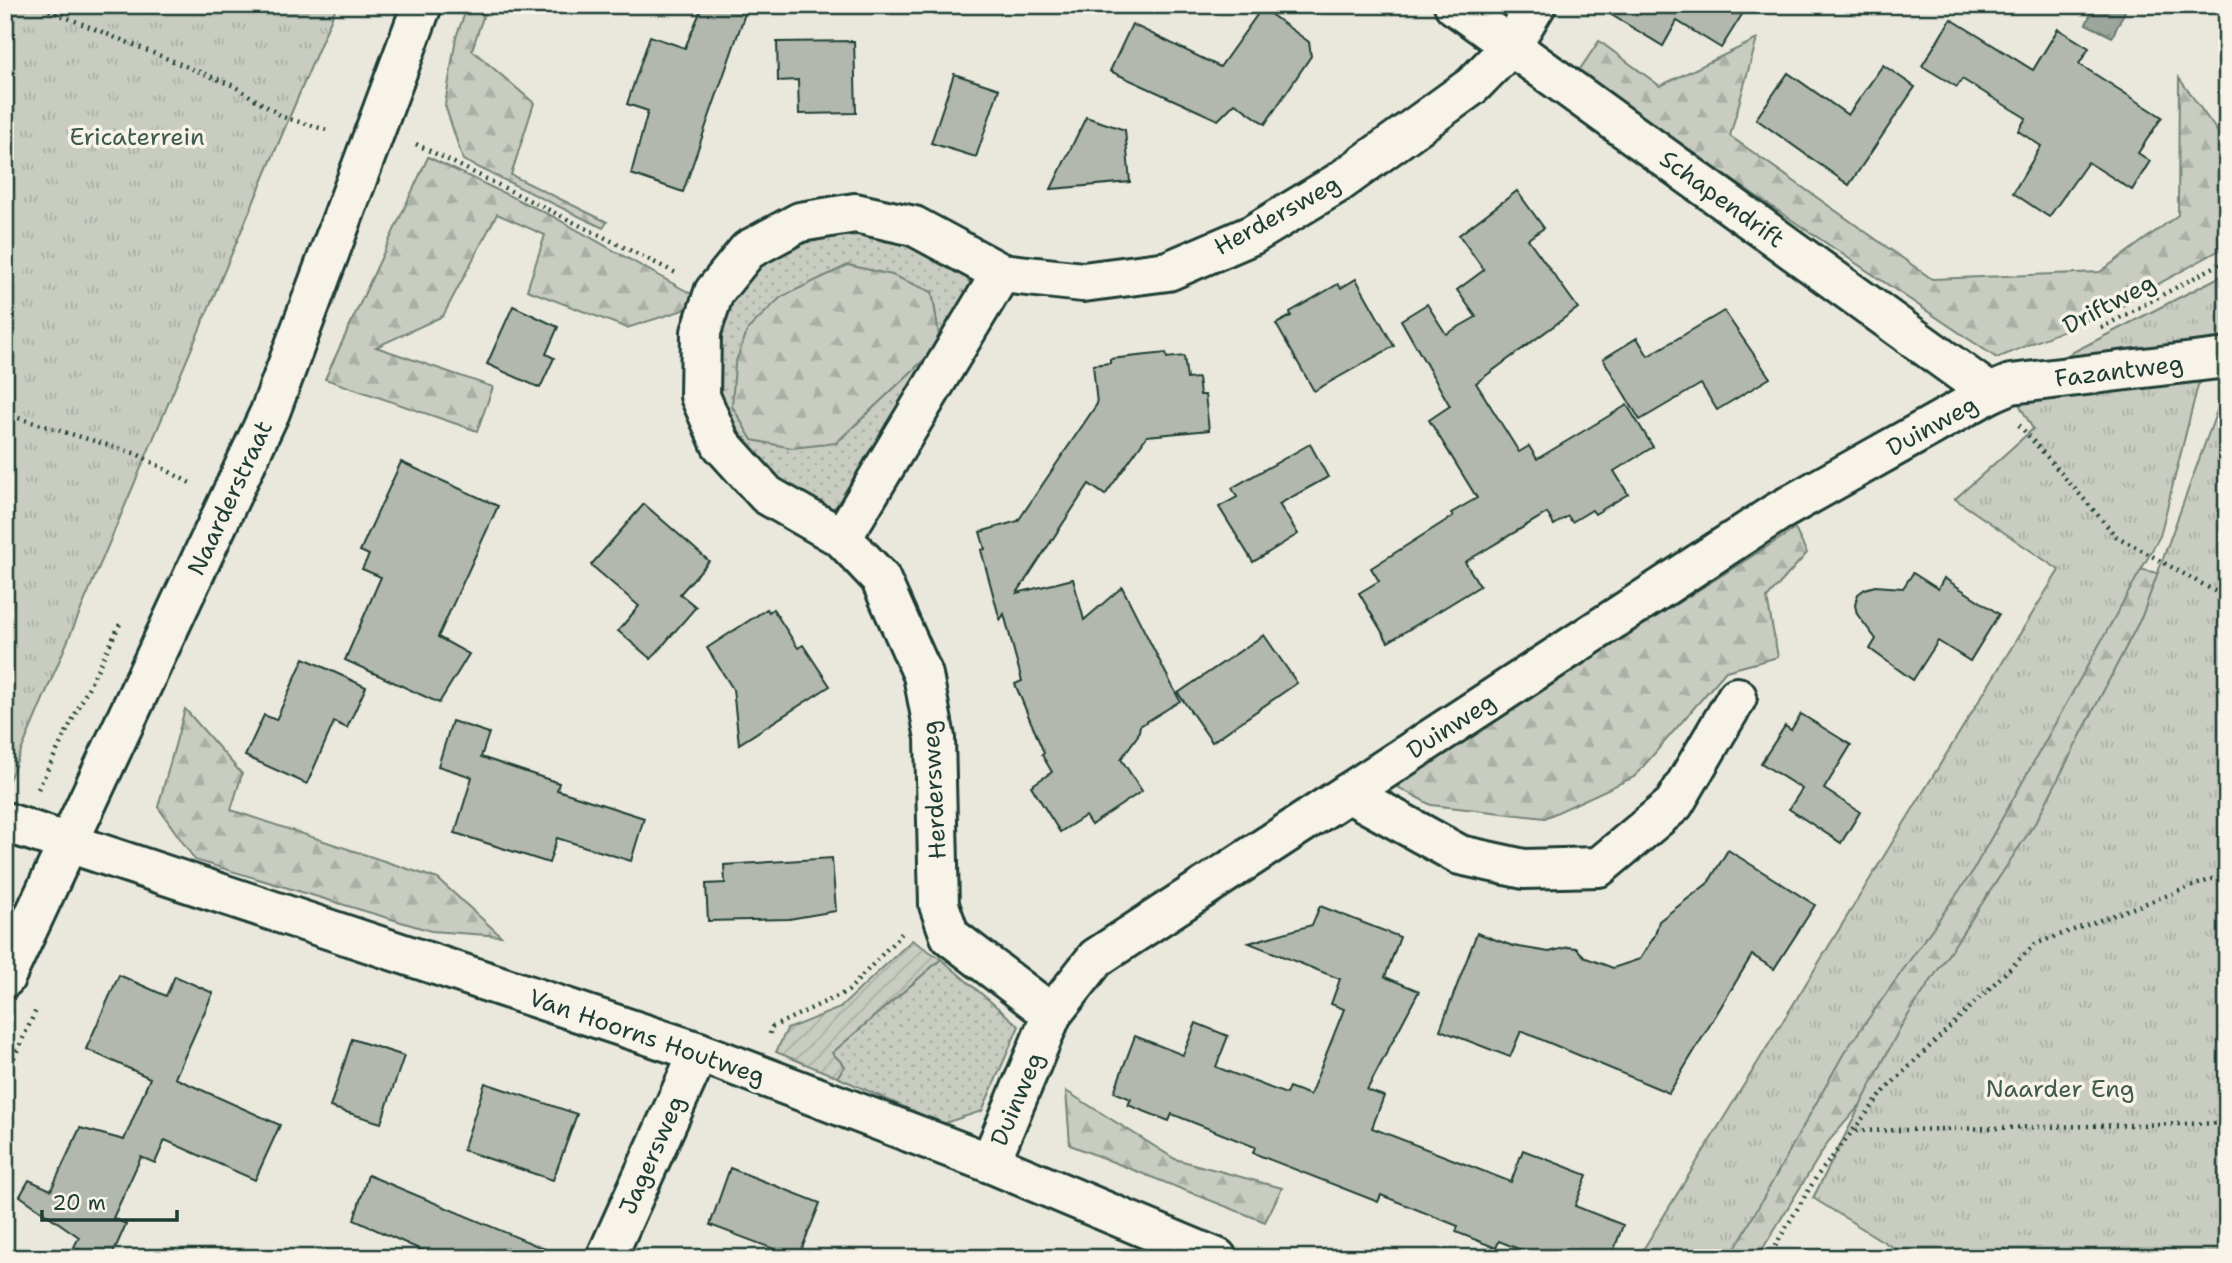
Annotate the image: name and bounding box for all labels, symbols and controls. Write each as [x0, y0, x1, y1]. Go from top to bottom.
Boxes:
park label: Ericaterrein [69, 121, 205, 153]
street label: Schapendrift [1653, 143, 1791, 255]
street label: Herdersweg [1208, 167, 1346, 263]
street label: Driftweg [2057, 266, 2161, 342]
street label: Fazantweg [2053, 347, 2185, 395]
street label: Duinweg [1881, 388, 1983, 464]
street label: Naarderstraat [180, 415, 280, 581]
street label: Duinweg [1401, 686, 1501, 766]
street label: Herdersweg [914, 720, 954, 860]
street label: Van Hoorns Houtweg [525, 982, 769, 1092]
street label: Duinweg [983, 1047, 1051, 1151]
park label: Naarder Eng [1985, 1073, 2135, 1105]
street label: Jagersweg [612, 1091, 692, 1219]
scale bar [42, 1179, 177, 1223]
text: 20 m [52, 1189, 106, 1217]

